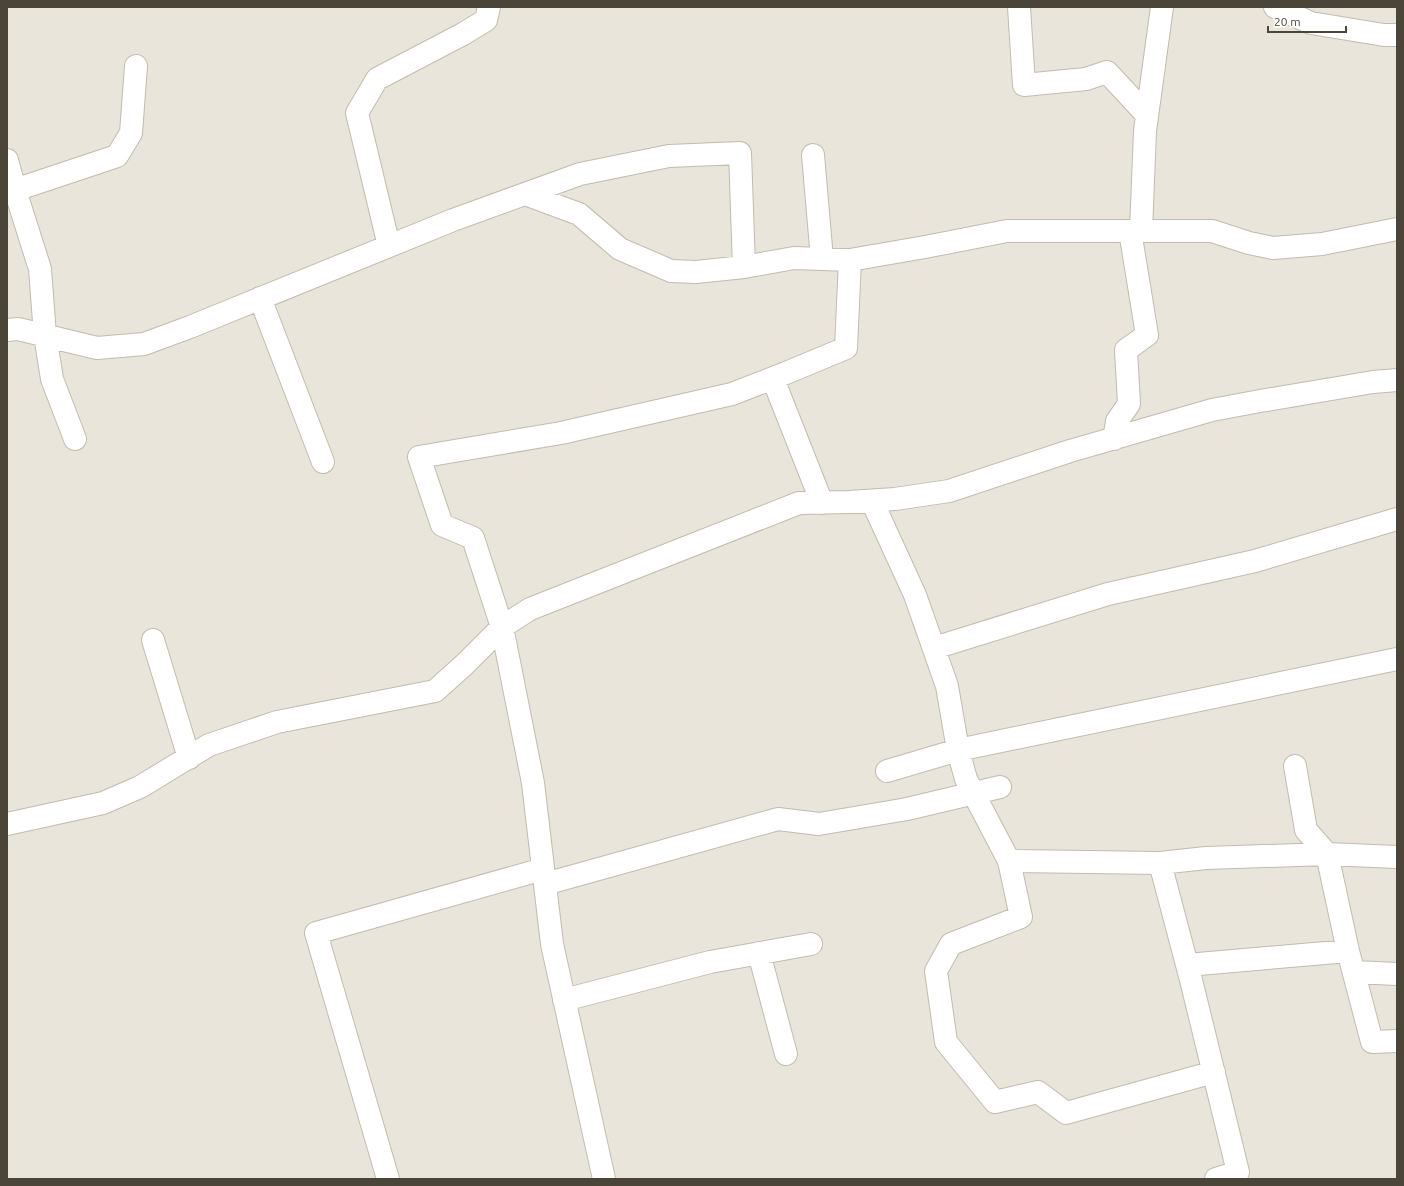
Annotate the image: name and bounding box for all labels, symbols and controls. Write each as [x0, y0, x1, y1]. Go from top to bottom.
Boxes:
scale bar [1268, 8, 1346, 34]
text: 20 m [1274, 15, 1301, 28]

